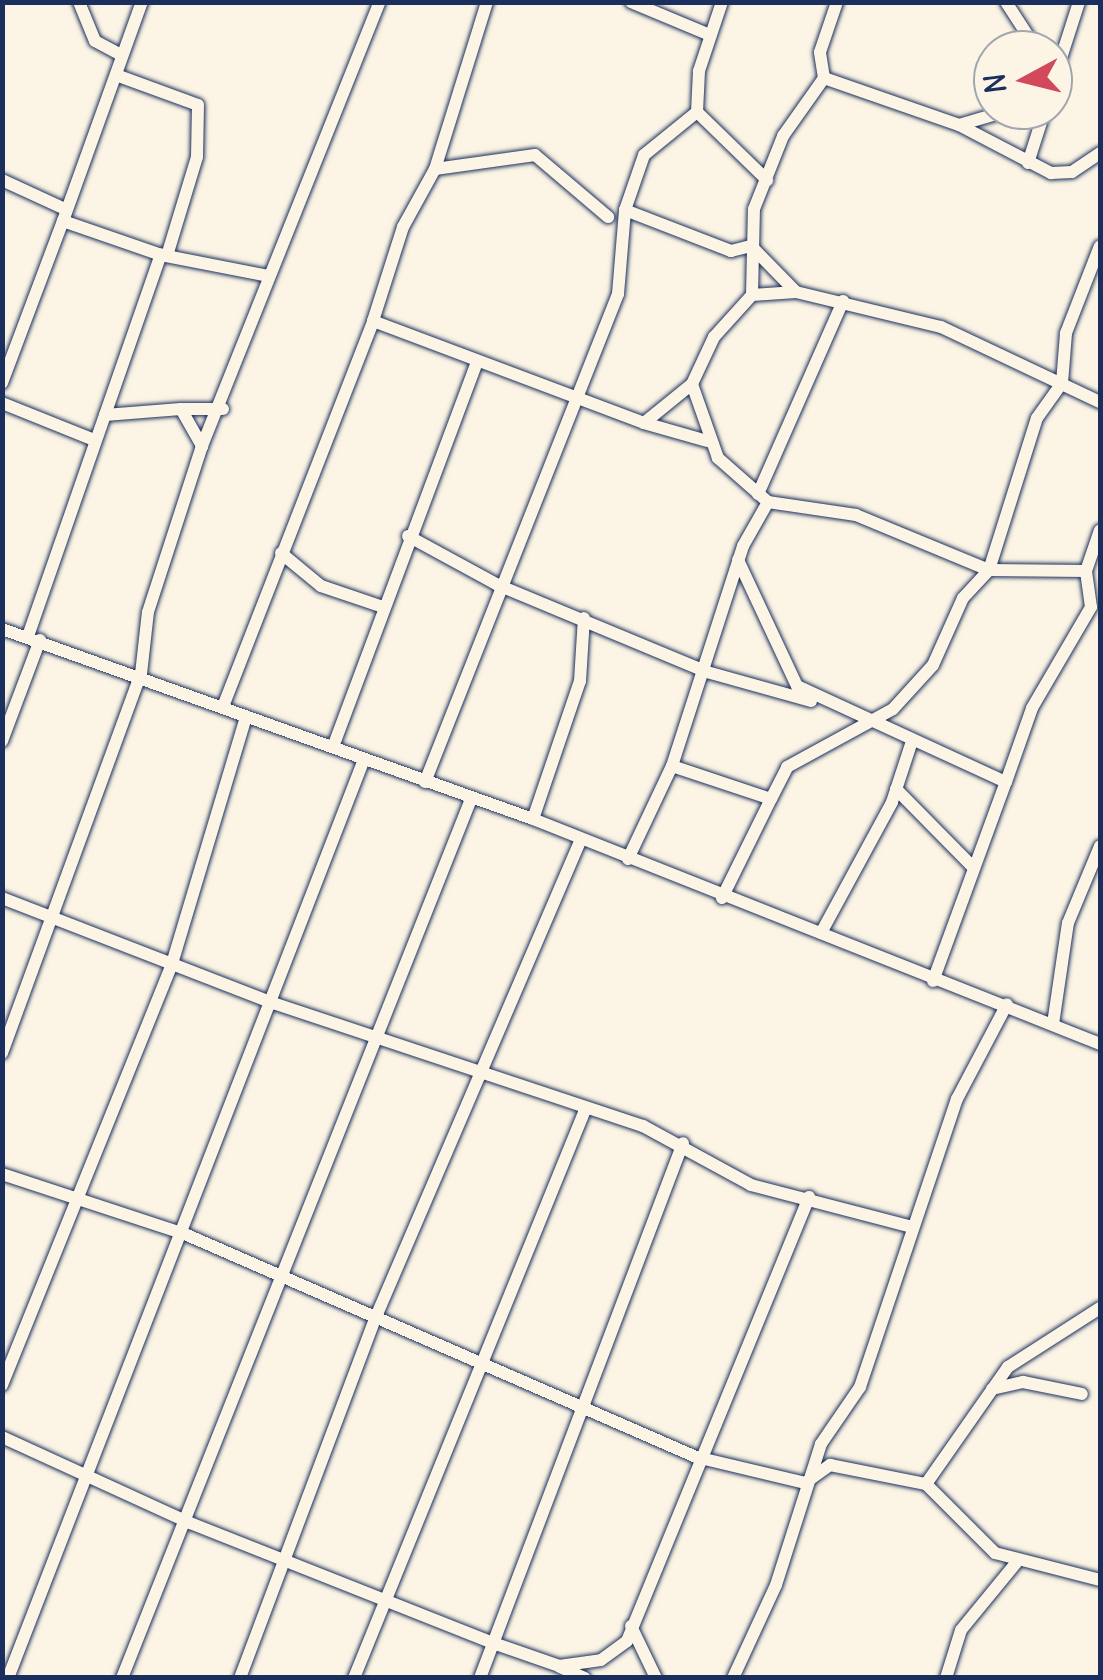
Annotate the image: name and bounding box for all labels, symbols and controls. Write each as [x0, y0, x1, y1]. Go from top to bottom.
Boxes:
north arrow [973, 30, 1073, 130]
text: N [976, 72, 1014, 95]

